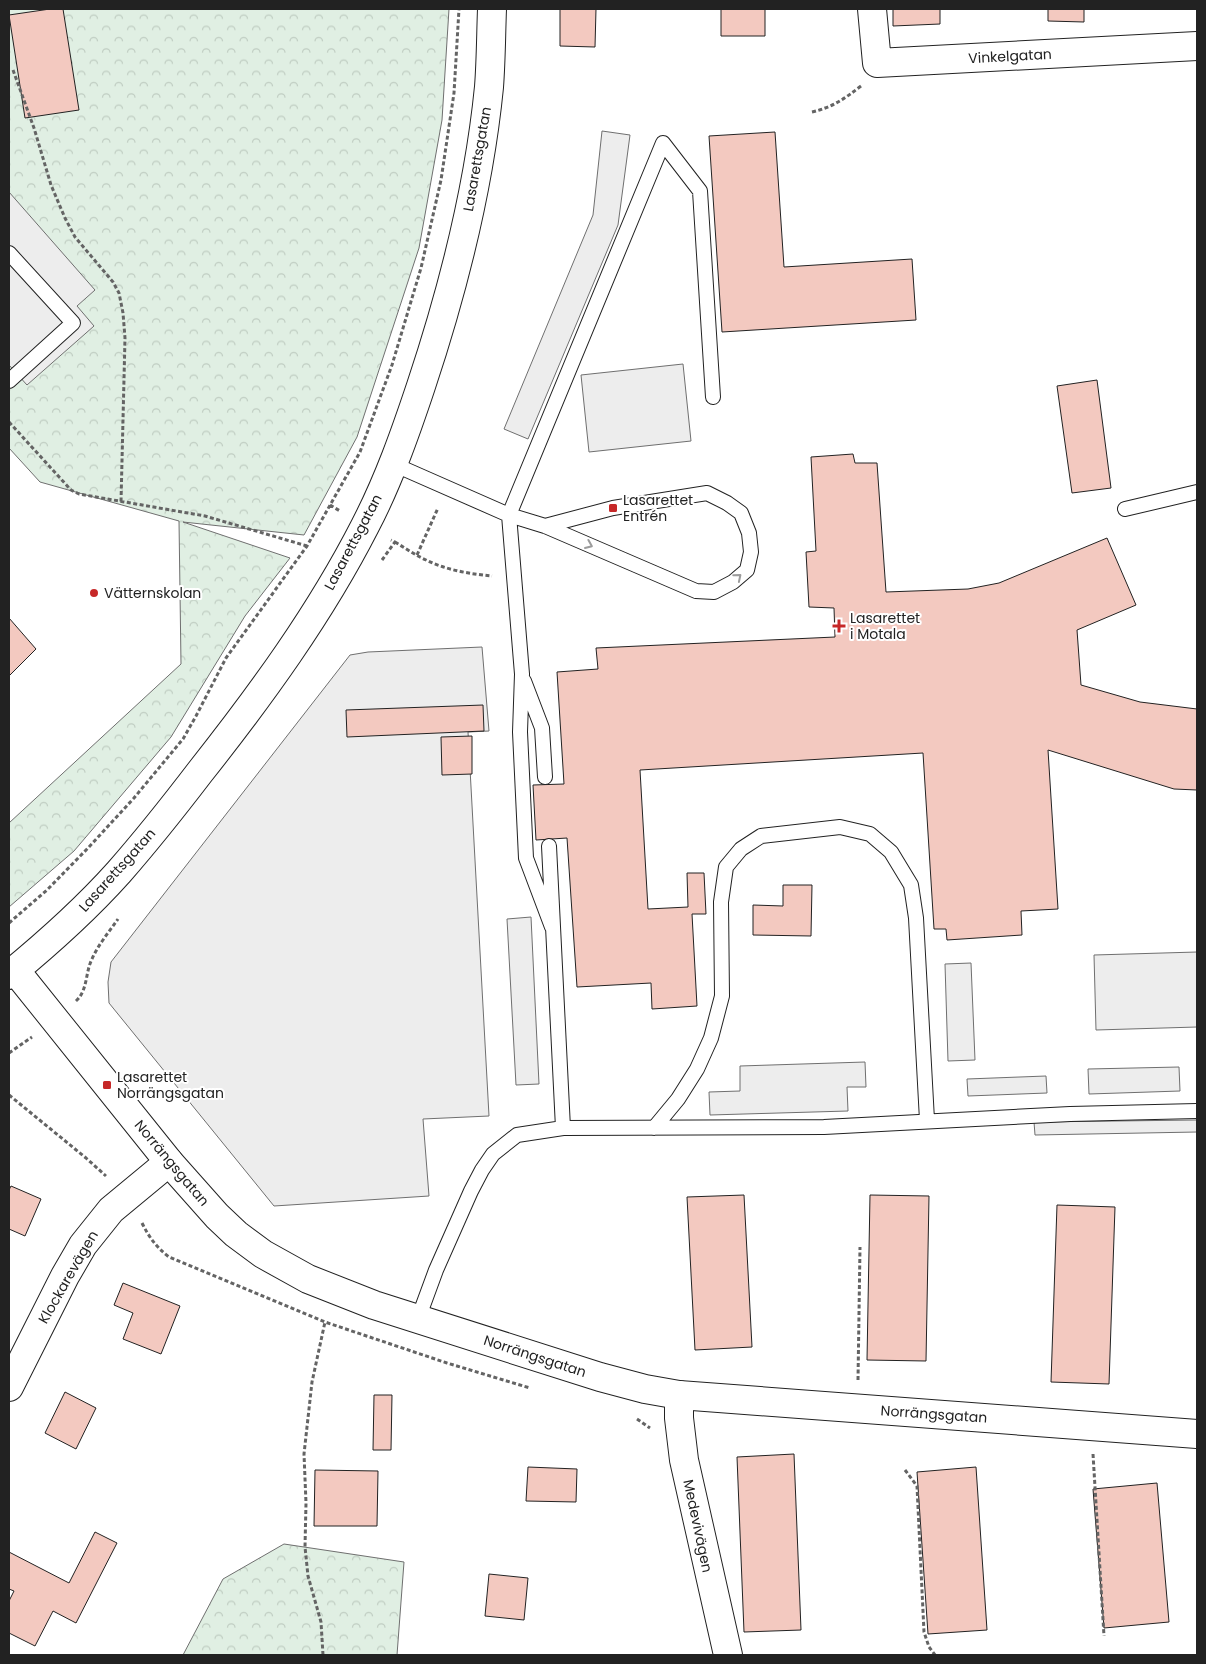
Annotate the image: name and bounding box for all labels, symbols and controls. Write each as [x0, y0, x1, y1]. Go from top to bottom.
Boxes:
street label: Vinkelgatan [968, 44, 1052, 68]
street label: Lasarettsgatan [458, 105, 496, 213]
street label: Lasarettsgatan [319, 490, 387, 594]
place label: Lasarettet Entrén [623, 490, 693, 526]
marker: Lasarettet Entrén [607, 502, 619, 514]
one-way arrow [584, 539, 593, 550]
one-way arrow [733, 574, 742, 583]
place label: Vätternskolan [104, 583, 201, 603]
marker: Vätternskolan [88, 587, 100, 599]
place label: Lasarettet i Motala [850, 608, 920, 644]
marker: Lasarettet i Motala [832, 619, 846, 633]
street label: Lasarettsgatan [74, 824, 160, 916]
place label: Lasarettet Norrängsgatan [117, 1067, 224, 1103]
marker: Lasarettet Norrängsgatan [101, 1079, 113, 1091]
street label: Norrängsgatan [130, 1116, 214, 1210]
street label: Klockarevägen [33, 1227, 103, 1327]
street label: Norrängsgatan [481, 1330, 589, 1382]
street label: Norrängsgatan [880, 1400, 988, 1428]
street label: Medevivägen [678, 1478, 718, 1574]

